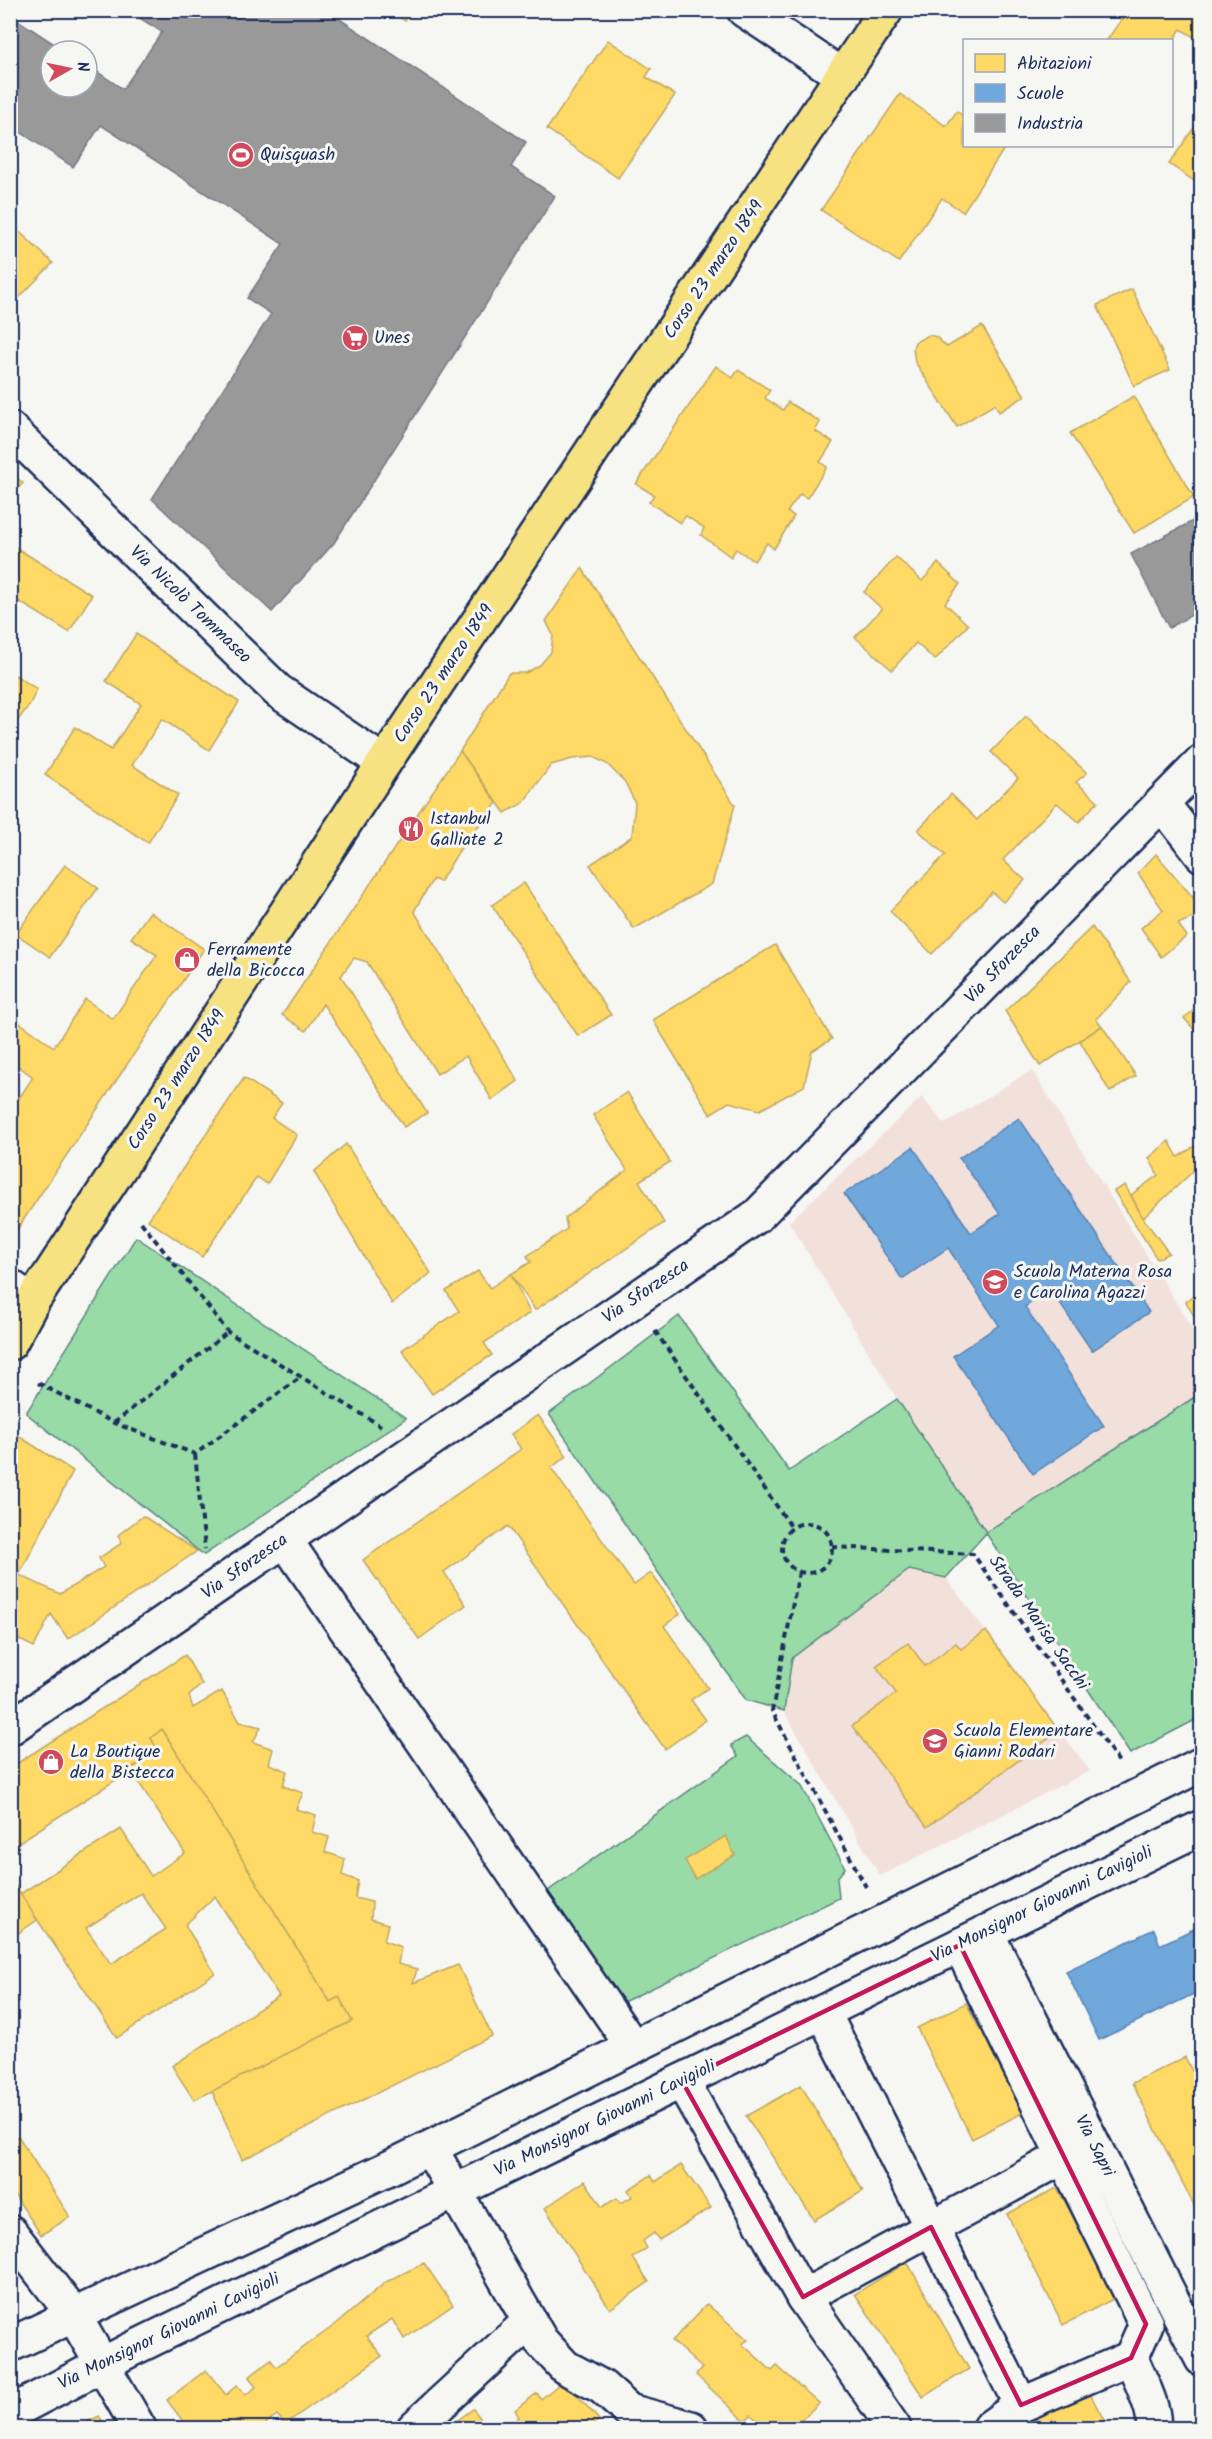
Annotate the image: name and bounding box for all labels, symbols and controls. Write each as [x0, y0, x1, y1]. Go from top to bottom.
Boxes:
north arrow [39, 39, 99, 99]
legend [963, 39, 1173, 147]
text: Abitazioni [1017, 50, 1092, 79]
text: N [69, 60, 95, 74]
text: Scuole [1017, 80, 1064, 109]
text: Industria [1017, 110, 1083, 139]
sports icon: Quisquash [226, 140, 256, 170]
place label: Quisquash [260, 141, 335, 170]
street label: Corso 23 marzo 1849 [656, 194, 772, 346]
supermarket icon: Unes [340, 323, 370, 353]
place label: Unes [374, 324, 410, 353]
street label: Via Nicolò Tommaseo [122, 539, 258, 671]
street label: Corso 23 marzo 1849 [386, 598, 502, 750]
place label: Istanbul Galliate 2 [430, 805, 504, 855]
restaurant icon: Istanbul Galliate 2 [396, 814, 426, 844]
street label: Via Sforzesca [958, 919, 1048, 1011]
place label: Ferramente della Bicocca [207, 936, 305, 986]
shop icon: Ferramente della Bicocca [172, 945, 202, 975]
street label: Corso 23 marzo 1849 [120, 1004, 234, 1156]
street label: Via Sforzesca [596, 1252, 696, 1332]
place label: Scuola Materna Rosa e Carolina Agazzi [1014, 1258, 1172, 1308]
school or university icon: Scuola Materna Rosa e Carolina Agazzi [980, 1267, 1010, 1297]
street label: Via Sforzesca [196, 1526, 294, 1608]
street label: Strada Marisa Sacchi [980, 1549, 1096, 1697]
place label: Scuola Elementare Gianni Rodari [954, 1717, 1093, 1767]
school or university icon: Scuola Elementare Gianni Rodari [920, 1726, 950, 1756]
place label: La Boutique della Bistecca [70, 1738, 175, 1788]
shop icon: La Boutique della Bistecca [36, 1747, 66, 1777]
street label: Via Monsignor Giovanni Cavigioli [926, 1838, 1159, 1971]
street label: Via Monsignor Giovanni Cavigioli [489, 2052, 722, 2185]
street label: Via Sapri [1066, 2110, 1122, 2183]
street label: Via Monsignor Giovanni Cavigioli [53, 2265, 286, 2398]

